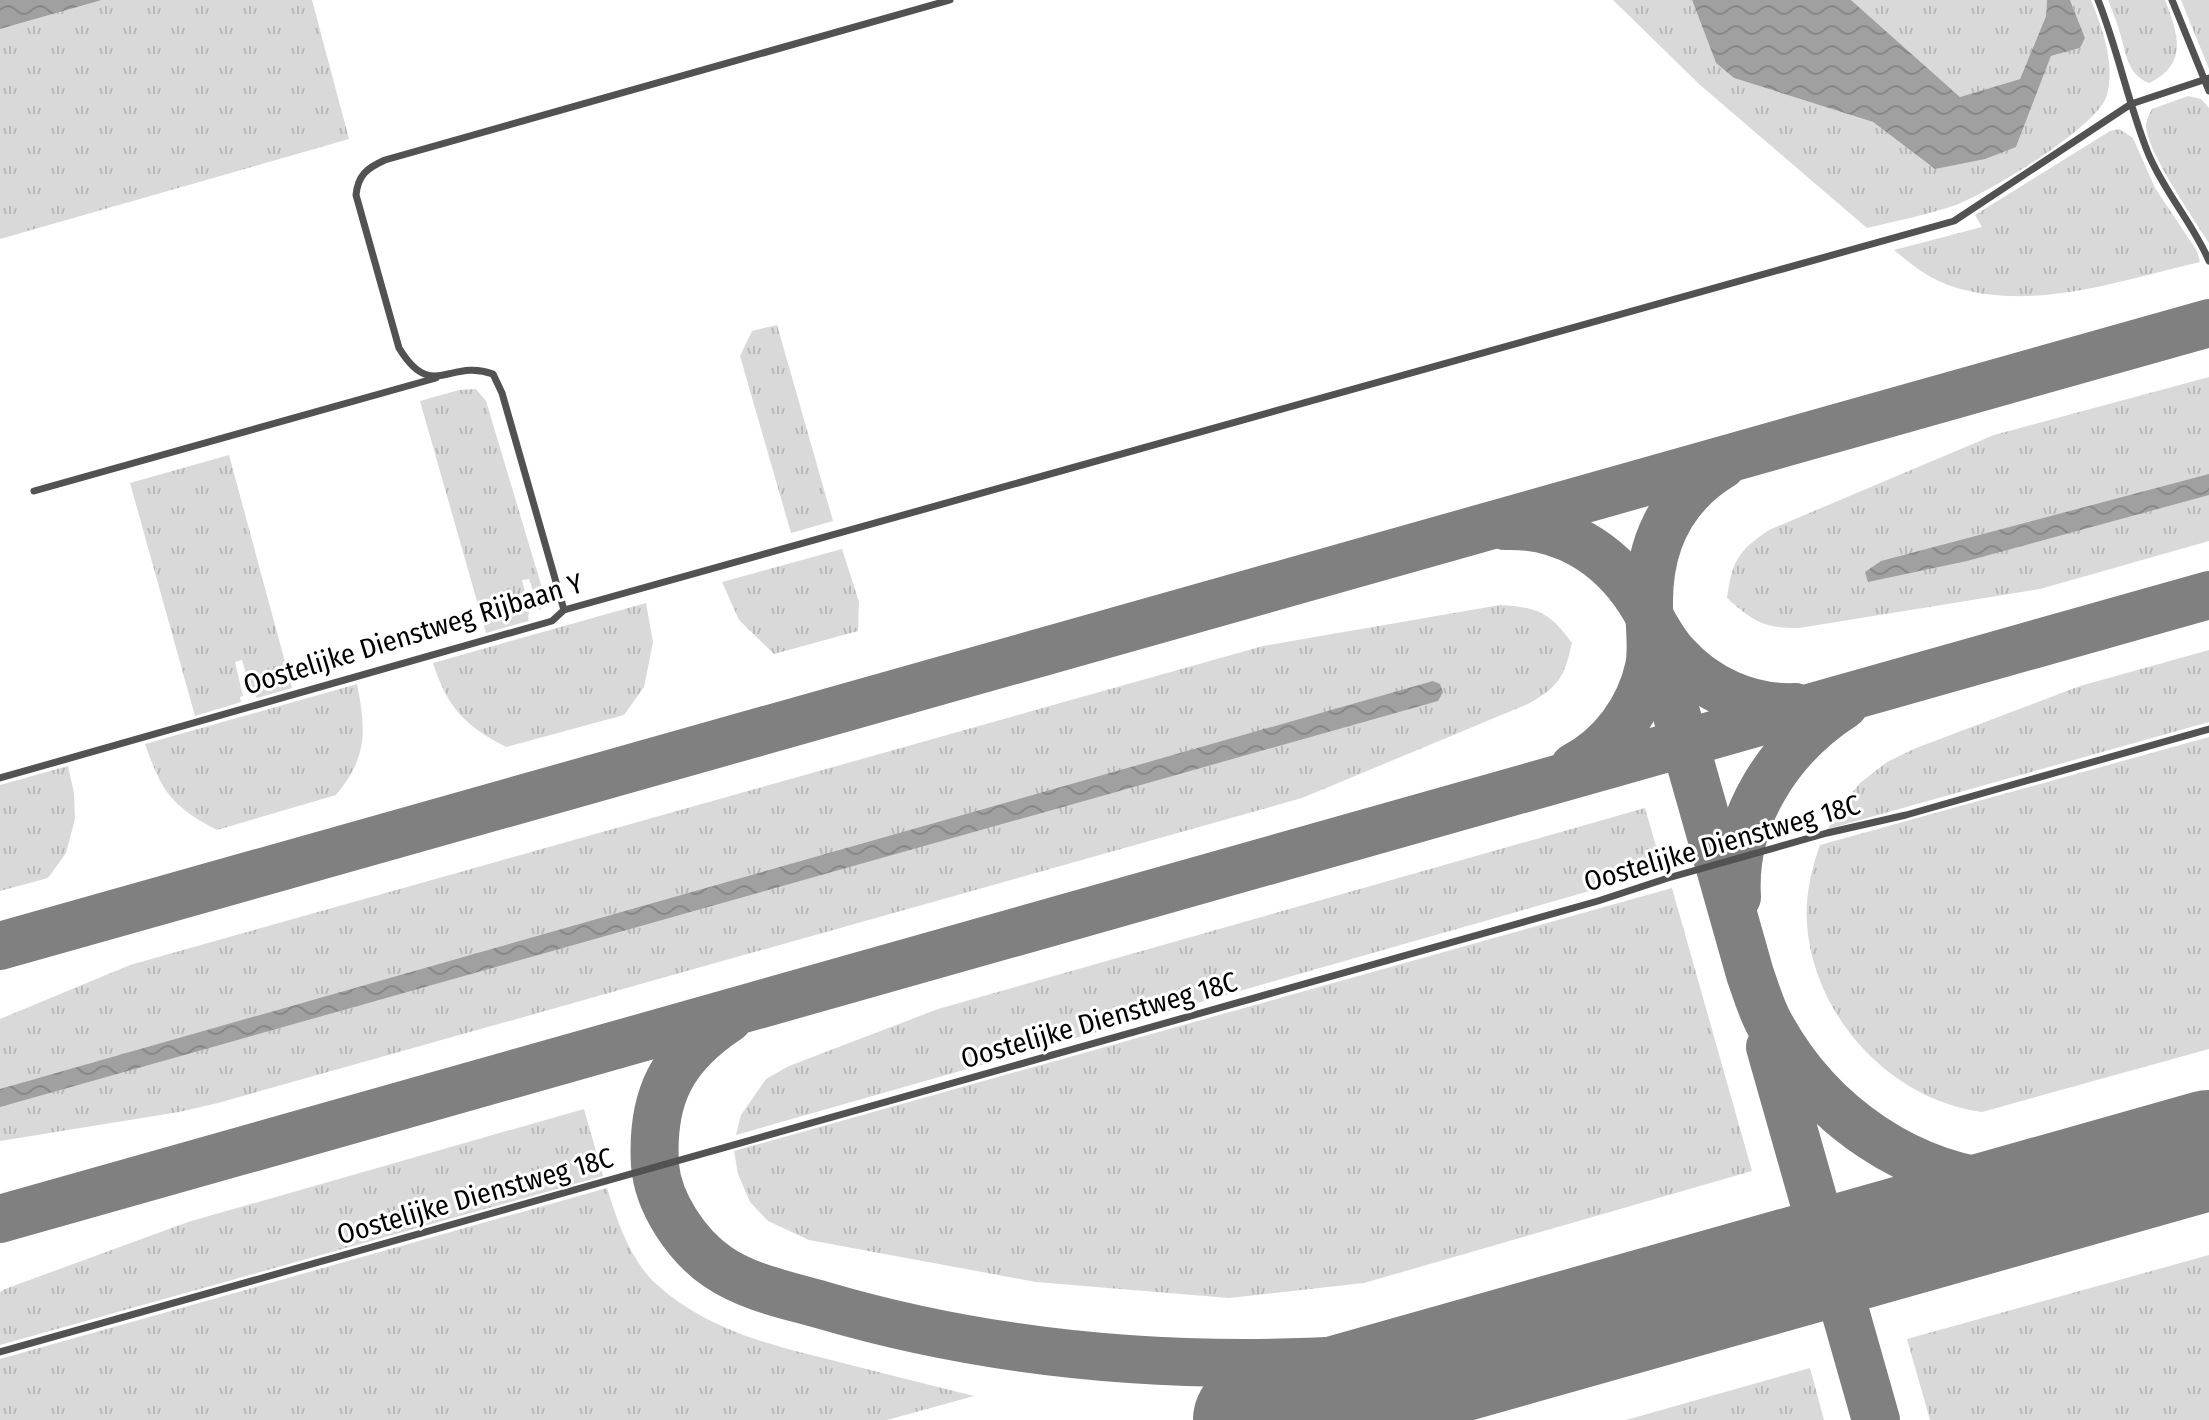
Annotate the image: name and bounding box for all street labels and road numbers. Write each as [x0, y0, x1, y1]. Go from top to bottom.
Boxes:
street label: Oostelijke Dienstweg Rijbaan Y [239, 567, 587, 701]
street label: Oostelijke Dienstweg 18C [1580, 788, 1864, 898]
street label: Oostelijke Dienstweg 18C [957, 965, 1241, 1075]
street label: Oostelijke Dienstweg 18C [333, 1141, 617, 1251]

